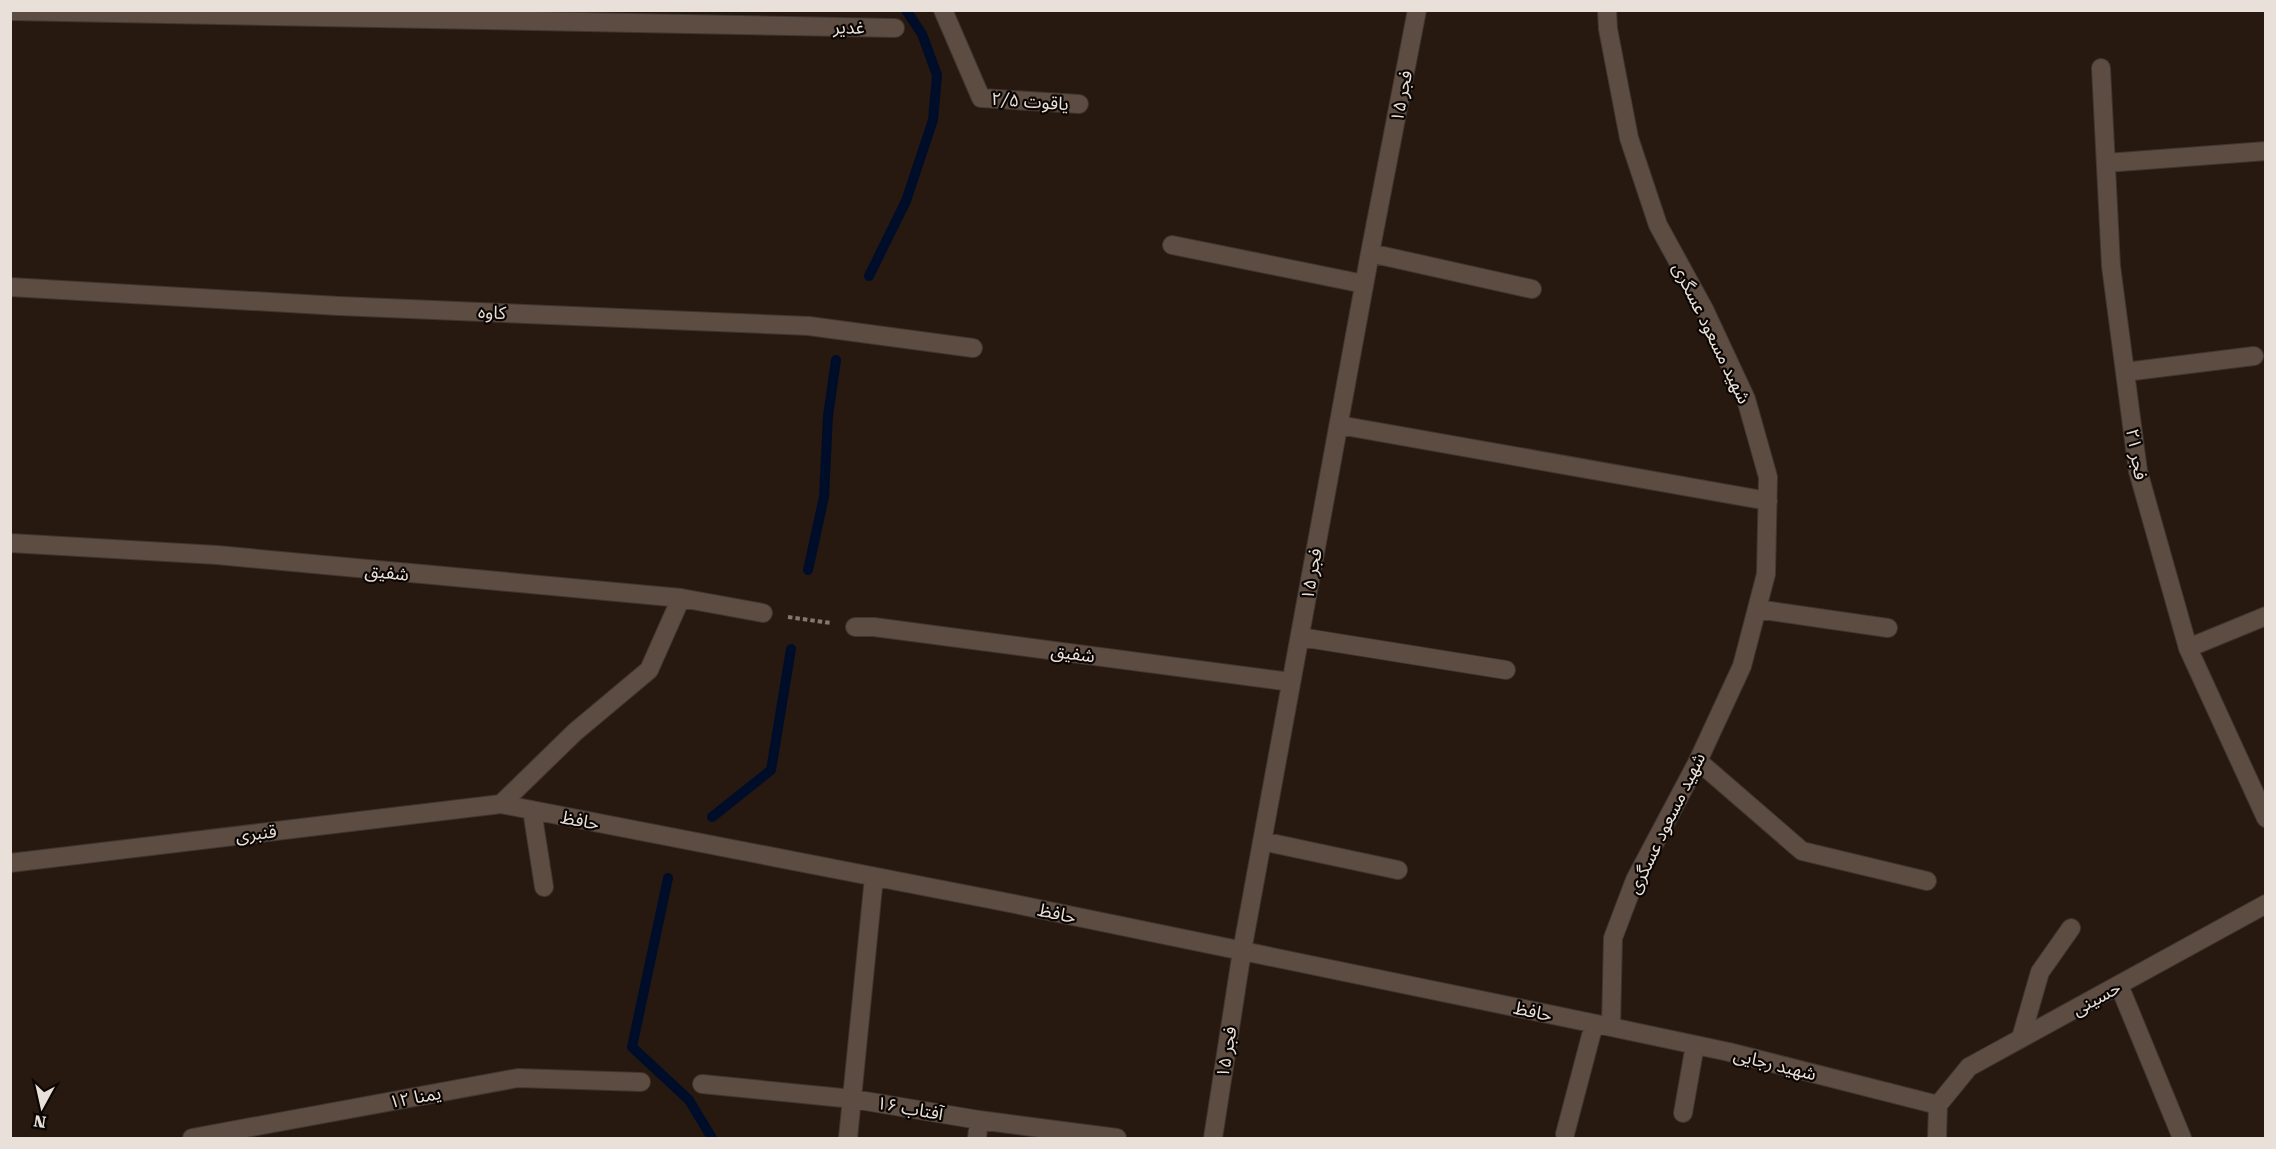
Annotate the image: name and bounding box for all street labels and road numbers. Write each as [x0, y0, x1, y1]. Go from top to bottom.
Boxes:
street label: غدیر [832, 16, 865, 39]
street label: فجر ۱۵ [1386, 69, 1417, 124]
street label: یاقوت ۲/۵ [990, 88, 1070, 115]
street label: شهید مسعود عسگری [1668, 259, 1755, 407]
street label: کاوه [477, 301, 507, 323]
street label: فجر ۲۱ [2121, 427, 2152, 482]
street label: فجر ۱۵ [1296, 547, 1327, 602]
street label: شفیق [364, 559, 410, 586]
street label: شفیق [1049, 640, 1096, 667]
street label: شهید مسعود عسگری [1623, 749, 1710, 897]
street label: حافظ [559, 806, 601, 834]
street label: قنبری [234, 820, 278, 847]
street label: حافظ [1036, 899, 1078, 927]
street label: حسینی [2068, 976, 2124, 1021]
street label: حافظ [1512, 997, 1554, 1025]
street label: فجر ۱۵ [1212, 1025, 1241, 1079]
street label: شهید رجایی [1731, 1044, 1819, 1085]
street label: یمنا ۱۲ [387, 1082, 443, 1112]
street label: آفتاب ۱۶ [875, 1092, 946, 1124]

